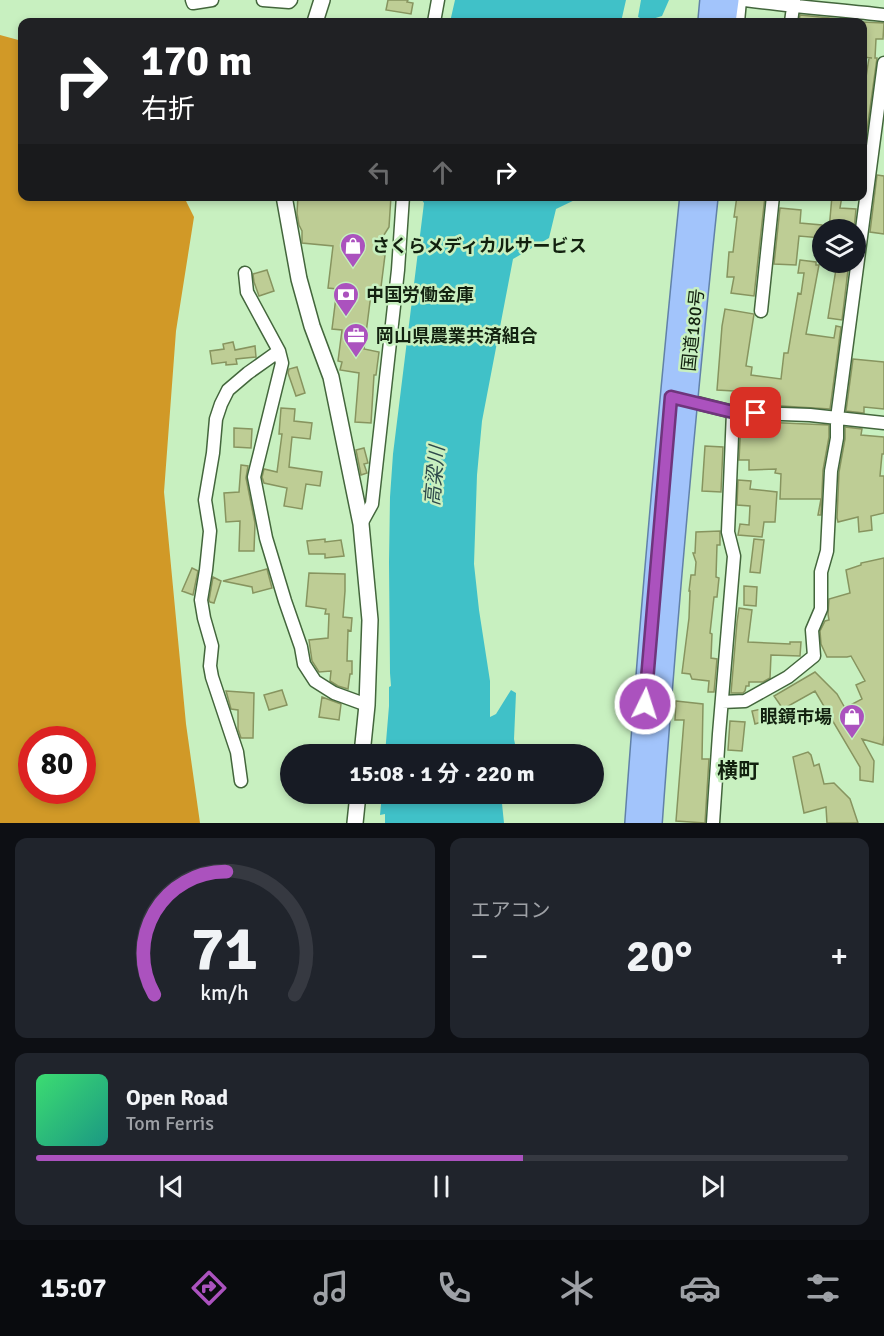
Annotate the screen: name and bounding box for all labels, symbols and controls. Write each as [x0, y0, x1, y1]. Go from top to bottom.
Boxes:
text: 170 m [141, 36, 252, 87]
icon: right [42, 42, 120, 120]
text: 右折 [141, 93, 195, 126]
icon: left [363, 156, 396, 189]
icon: ahead [426, 156, 459, 189]
icon: right [489, 156, 522, 189]
map controls [812, 219, 866, 273]
button: layers [812, 219, 866, 273]
shop icon: さくらメディカルサービス [338, 231, 368, 269]
place label: さくらメディカルサービス [372, 235, 587, 257]
bank icon: 中国労働金庫 [331, 280, 361, 318]
place label: 中国労働金庫 [366, 284, 474, 306]
street label: 国道180号 [678, 287, 708, 373]
office icon: 岡山県農業共済組合 [341, 321, 371, 359]
place label: 岡山県農業共済組合 [376, 325, 538, 347]
pin [730, 387, 781, 438]
icon: arrive [739, 396, 772, 429]
water label: 高梁川 [420, 443, 450, 507]
position arrow [613, 672, 677, 736]
shop icon: 眼鏡市場 [837, 702, 867, 740]
place label: 眼鏡市場 [760, 706, 832, 728]
speed limit sign: 80 [18, 726, 96, 804]
district label: 横町 [717, 758, 759, 784]
text: 15:08 · 1 分 · 220 m [350, 760, 534, 787]
text: エアコン [471, 898, 551, 923]
text: 71 [191, 910, 258, 987]
text: 20° [626, 929, 693, 984]
text: − [471, 936, 488, 977]
text: + [830, 936, 848, 977]
text: km/h [200, 980, 249, 1006]
text: Open Road [126, 1084, 228, 1111]
text: Tom Ferris [126, 1111, 214, 1136]
icon: previous [155, 1170, 188, 1203]
icon: pause [425, 1170, 458, 1203]
icon: next [696, 1170, 729, 1203]
icon: directions [188, 1267, 230, 1309]
icon: music [310, 1267, 352, 1309]
icon: phone [433, 1267, 475, 1309]
icon: climate [556, 1267, 598, 1309]
icon: car [679, 1267, 721, 1309]
icon: filters [802, 1267, 844, 1309]
text: 15:07 [40, 1272, 107, 1305]

